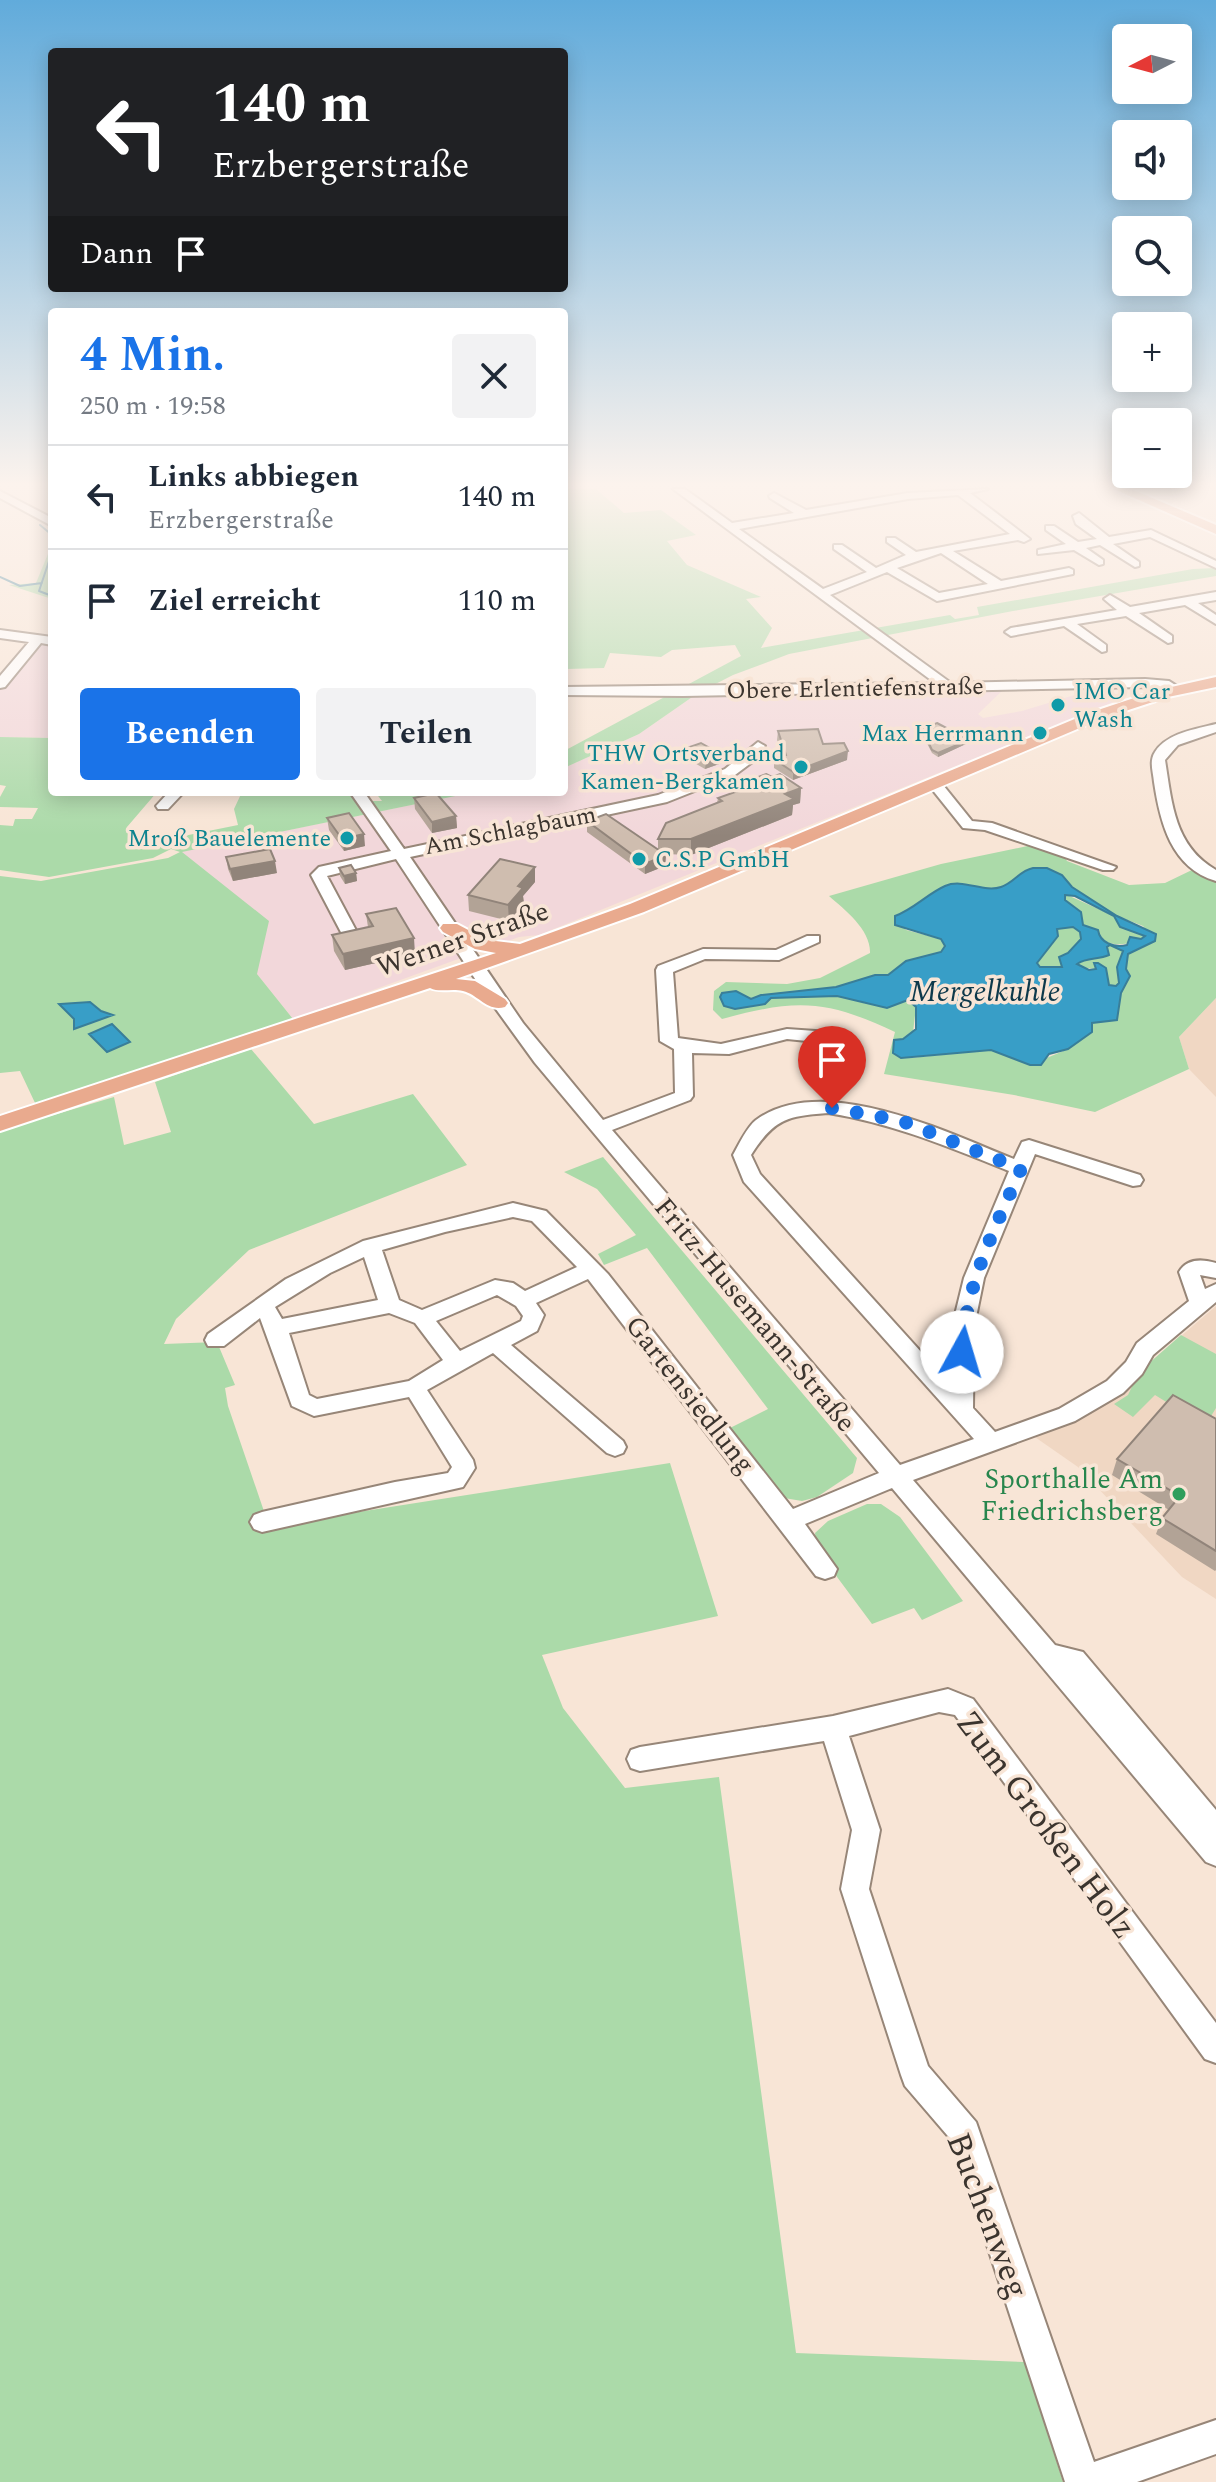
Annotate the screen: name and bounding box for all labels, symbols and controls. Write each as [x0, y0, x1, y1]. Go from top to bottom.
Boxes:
north arrow [1112, 24, 1192, 104]
map controls [1112, 24, 1192, 488]
text: 140 m [212, 62, 371, 147]
icon: left [80, 80, 184, 184]
button: sound [1112, 120, 1192, 200]
text: Erzbergerstraße [212, 139, 469, 194]
button: search [1112, 216, 1192, 296]
text: Dann [80, 231, 153, 277]
icon: arrive [169, 232, 213, 276]
button: + [1112, 312, 1192, 392]
text: 4 Min. [80, 319, 225, 392]
button: close [452, 334, 536, 418]
text: 250 m · 19:58 [80, 386, 226, 426]
button: − [1112, 408, 1192, 488]
text: Links abbiegen [148, 454, 359, 500]
text: 140 m [458, 474, 536, 520]
icon: left [80, 475, 124, 519]
text: Erzbergerstraße [148, 500, 334, 540]
text: Ziel erreicht [148, 578, 321, 624]
text: 110 m [458, 578, 536, 624]
icon: arrive [80, 579, 124, 623]
street label: Obere Erlentiefenstraße [726, 669, 984, 709]
place label: IMO Car Wash [1074, 674, 1170, 738]
button: Beenden [80, 688, 300, 780]
button: Teilen [316, 688, 536, 780]
marker: IMO Car Wash [1049, 696, 1067, 714]
place label: Max Herrmann [861, 716, 1024, 752]
marker: Max Herrmann [1031, 724, 1049, 742]
place label: THW Ortsverband Kamen-Bergkamen [580, 736, 785, 800]
marker: THW Ortsverband Kamen-Bergkamen [792, 758, 810, 776]
street label: Am Schlagbaum [421, 797, 599, 865]
place label: Mroß Bauelemente [127, 821, 331, 857]
marker: Mroß Bauelemente [338, 829, 356, 847]
place label: C.S.P GmbH [655, 842, 790, 878]
marker: C.S.P GmbH [630, 850, 648, 868]
street label: Werner Straße [370, 890, 555, 989]
water label: Mergelkuhle [910, 969, 1060, 1015]
pin [798, 1026, 866, 1108]
icon: arrive [810, 1038, 854, 1082]
street label: Fritz-Husemann-Straße [643, 1188, 866, 1442]
street label: Gartensiedlung [614, 1306, 766, 1484]
position arrow [920, 1310, 1004, 1394]
place label: Sporthalle Am Friedrichsberg [980, 1458, 1163, 1533]
marker: Sporthalle Am Friedrichsberg [1170, 1485, 1188, 1503]
street label: Zum Großen Holz [942, 1700, 1149, 1951]
street label: Buchenweg [932, 2125, 1043, 2306]

